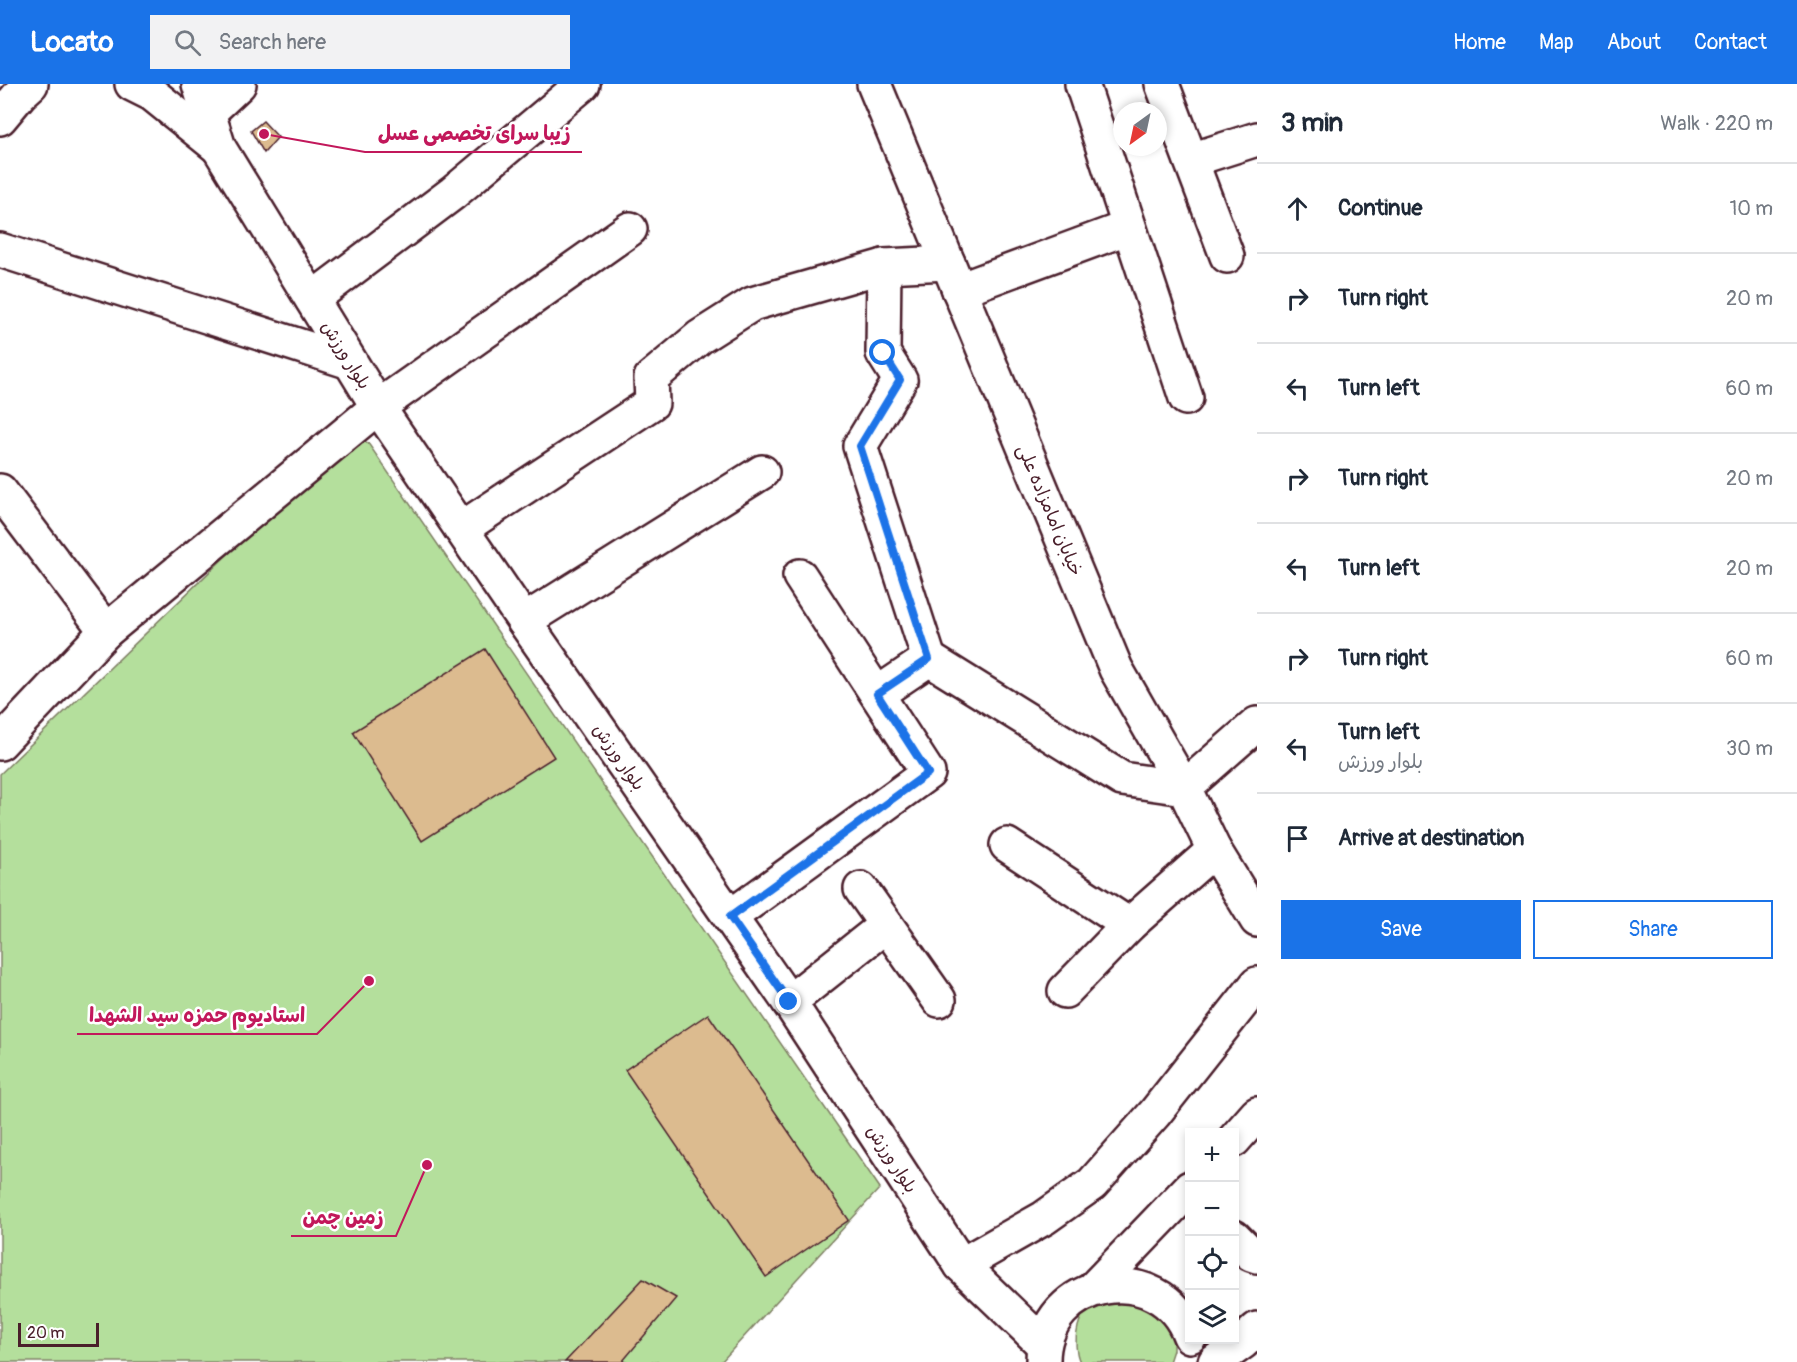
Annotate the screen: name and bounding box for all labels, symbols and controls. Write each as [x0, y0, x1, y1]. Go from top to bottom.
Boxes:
search box [150, 15, 570, 69]
text: Locato [30, 25, 114, 60]
icon: search [171, 26, 204, 59]
text: Search here [219, 28, 326, 56]
text: Home [1453, 29, 1506, 56]
text: Map [1539, 29, 1574, 56]
text: About [1607, 29, 1661, 56]
text: Contact [1694, 29, 1767, 56]
north arrow [1113, 102, 1167, 156]
text: 3 min [1281, 107, 1343, 139]
text: Walk · 220 m [1660, 111, 1773, 136]
callout: زیبا سرای تخصصی عسل [365, 114, 582, 152]
text: زیبا سرای تخصصی عسل [378, 121, 570, 146]
icon: ahead [1281, 192, 1314, 225]
text: Continue [1338, 194, 1422, 222]
text: 10 m [1729, 196, 1773, 221]
icon: right [1281, 282, 1314, 315]
text: Turn right [1338, 284, 1428, 312]
text: 20 m [1726, 286, 1773, 311]
street label: بلوار ورزش [316, 317, 376, 394]
route start [869, 339, 895, 365]
icon: left [1281, 372, 1314, 405]
text: Turn left [1338, 374, 1420, 402]
text: 60 m [1726, 376, 1773, 401]
street label: خیابان امامزاده علی [1011, 441, 1088, 579]
icon: right [1281, 462, 1314, 495]
text: Turn right [1338, 464, 1428, 492]
text: 20 m [1726, 466, 1773, 491]
icon: left [1281, 552, 1314, 585]
text: Turn left [1338, 554, 1420, 582]
text: 20 m [1726, 556, 1773, 581]
icon: right [1281, 642, 1314, 675]
text: Turn right [1338, 644, 1428, 672]
text: 60 m [1726, 646, 1773, 671]
text: Turn left [1338, 718, 1420, 746]
street label: بلوار ورزش [587, 719, 650, 795]
icon: left [1281, 732, 1314, 765]
text: 30 m [1726, 736, 1773, 761]
text: بلوار ورزش [1338, 749, 1423, 774]
icon: arrive [1281, 822, 1314, 855]
text: Arrive at destination [1338, 824, 1524, 852]
button: Save [1281, 900, 1521, 959]
button: Share [1533, 900, 1773, 959]
route end [775, 988, 801, 1014]
callout: استادیوم حمزه سید الشهدا [77, 996, 317, 1034]
text: استادیوم حمزه سید الشهدا [89, 1003, 305, 1030]
street label: بلوار ورزش [861, 1121, 922, 1198]
map controls [1185, 1128, 1239, 1344]
button: + [1185, 1128, 1239, 1182]
button: − [1185, 1182, 1239, 1236]
callout: زمین چمن [291, 1198, 396, 1236]
text: زمین چمن [303, 1205, 383, 1230]
button: locate [1185, 1236, 1239, 1290]
button: layers [1185, 1290, 1239, 1344]
scale bar [18, 1320, 99, 1348]
text: 20 m [27, 1323, 65, 1343]

